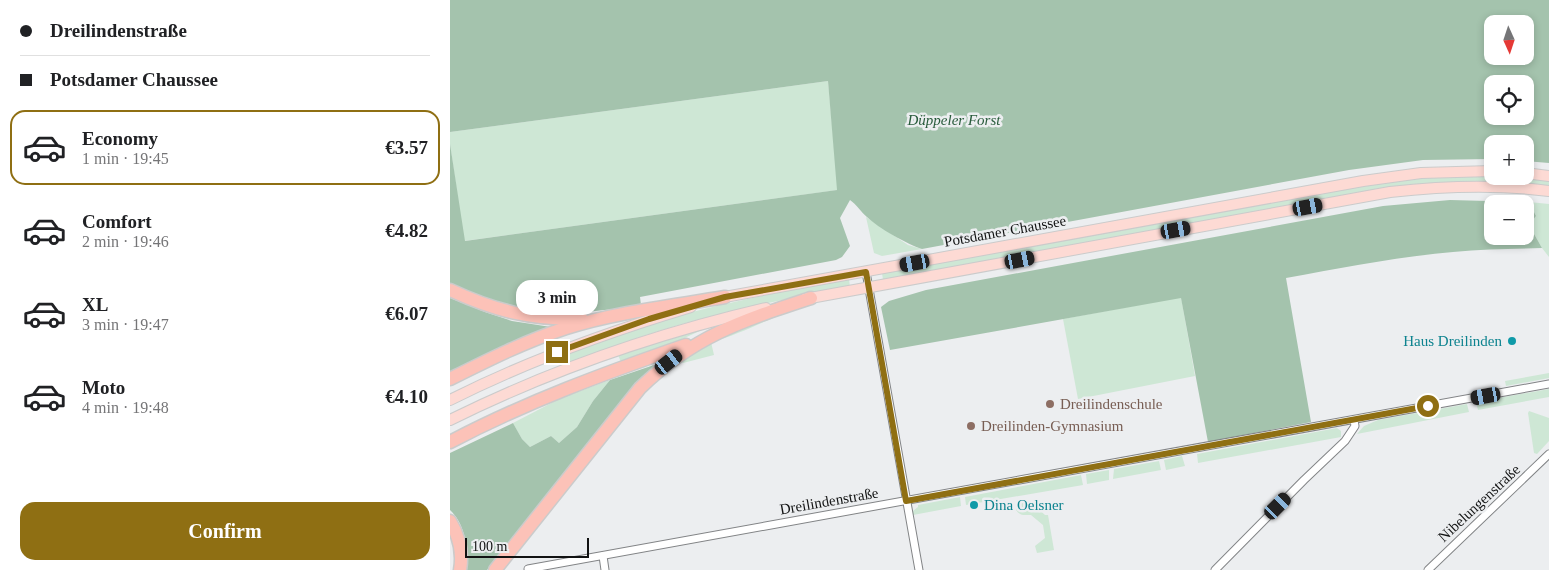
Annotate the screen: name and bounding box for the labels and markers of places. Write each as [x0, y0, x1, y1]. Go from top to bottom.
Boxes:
place label: Haus Dreilinden [1403, 333, 1502, 349]
marker: Haus Dreilinden [1506, 335, 1518, 347]
place label: Dreilindenschule [1060, 396, 1163, 412]
marker: Dreilindenschule [1044, 398, 1056, 410]
place label: Dreilinden-Gymnasium [981, 418, 1124, 434]
marker: Dreilinden-Gymnasium [965, 420, 977, 432]
place label: Dina Oelsner [984, 497, 1064, 513]
marker: Dina Oelsner [968, 499, 980, 511]

